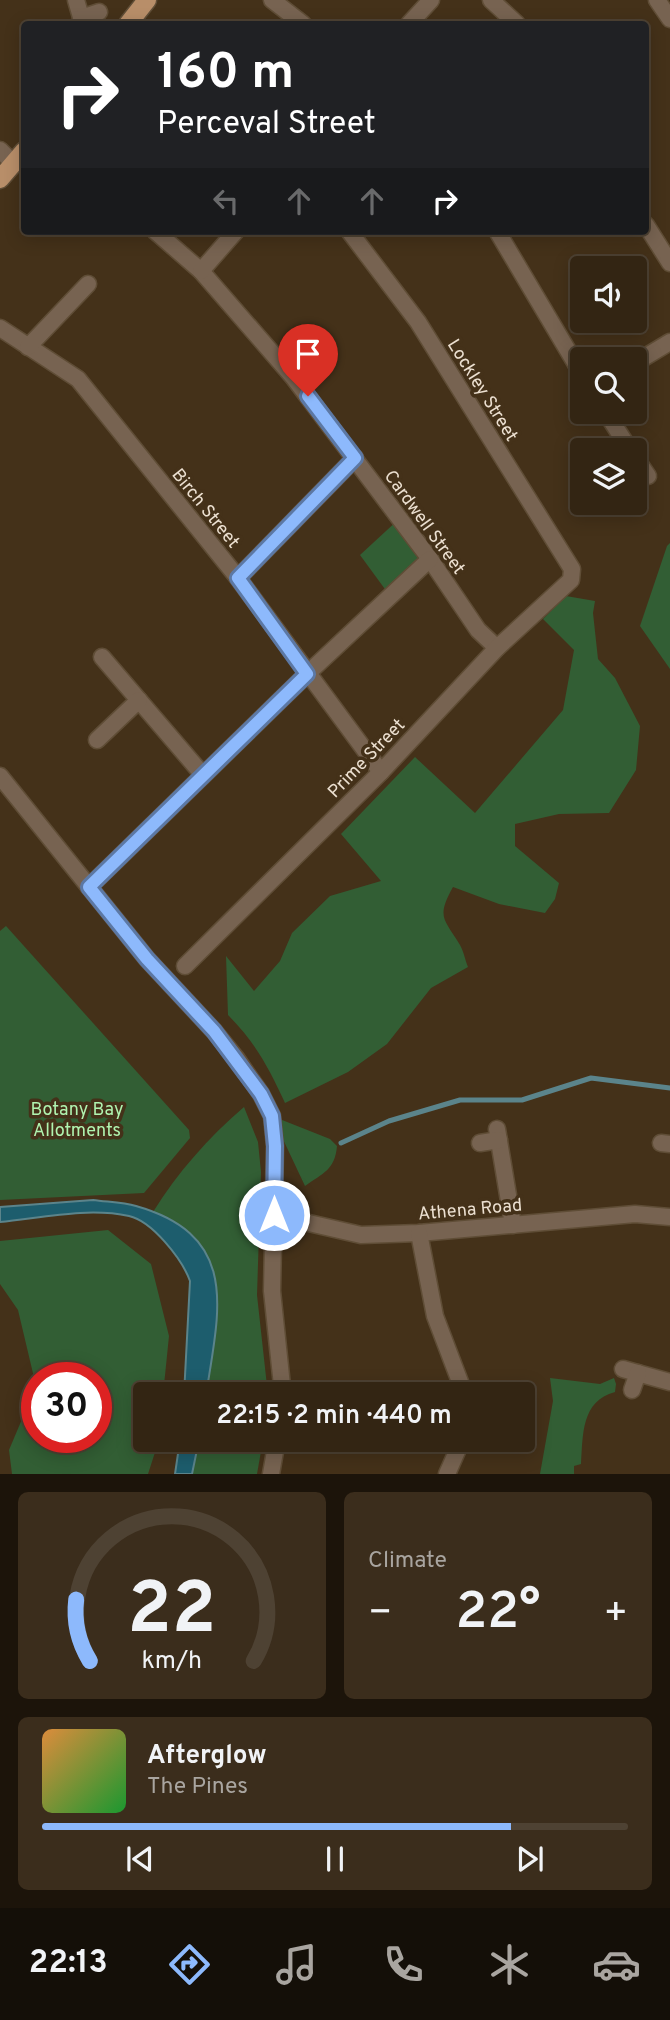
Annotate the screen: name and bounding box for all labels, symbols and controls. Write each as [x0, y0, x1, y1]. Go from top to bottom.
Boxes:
text: 160 m [157, 44, 294, 106]
icon: right [42, 49, 133, 140]
text: Perceval Street [157, 105, 376, 145]
icon: left [207, 182, 245, 220]
icon: ahead [280, 182, 318, 220]
icon: ahead [353, 182, 391, 220]
icon: right [426, 182, 464, 220]
map controls [570, 256, 647, 515]
button: sound [570, 256, 647, 333]
pin [278, 324, 338, 396]
icon: arrive [289, 335, 327, 373]
street label: Lockley Street [441, 335, 522, 446]
button: search [570, 347, 647, 424]
button: layers [570, 438, 647, 515]
street label: Birch Street [166, 464, 244, 553]
street label: Cardwell Street [378, 466, 469, 580]
street label: Prime Street [323, 714, 411, 804]
park label: Botany Bay Allotments [31, 1099, 123, 1143]
position arrow [237, 1178, 311, 1252]
street label: Athena Road [417, 1194, 523, 1226]
speed limit sign: 30 [21, 1362, 112, 1453]
text: 22:15 · 2 min · 440 m [216, 1400, 452, 1433]
text: Climate [368, 1547, 447, 1576]
text: 22 [127, 1568, 217, 1660]
text: 22° [455, 1581, 541, 1647]
text: − [368, 1590, 393, 1639]
text: + [603, 1590, 628, 1639]
text: km/h [142, 1646, 202, 1678]
text: Afterglow [147, 1740, 267, 1773]
text: The Pines [147, 1773, 248, 1802]
icon: previous [121, 1840, 159, 1878]
icon: pause [316, 1840, 354, 1878]
icon: next [511, 1840, 549, 1878]
icon: directions [165, 1940, 214, 1989]
icon: music [272, 1940, 321, 1989]
icon: phone [379, 1940, 428, 1989]
icon: climate [485, 1940, 534, 1989]
icon: car [592, 1940, 641, 1989]
text: 22:13 [29, 1944, 108, 1984]

